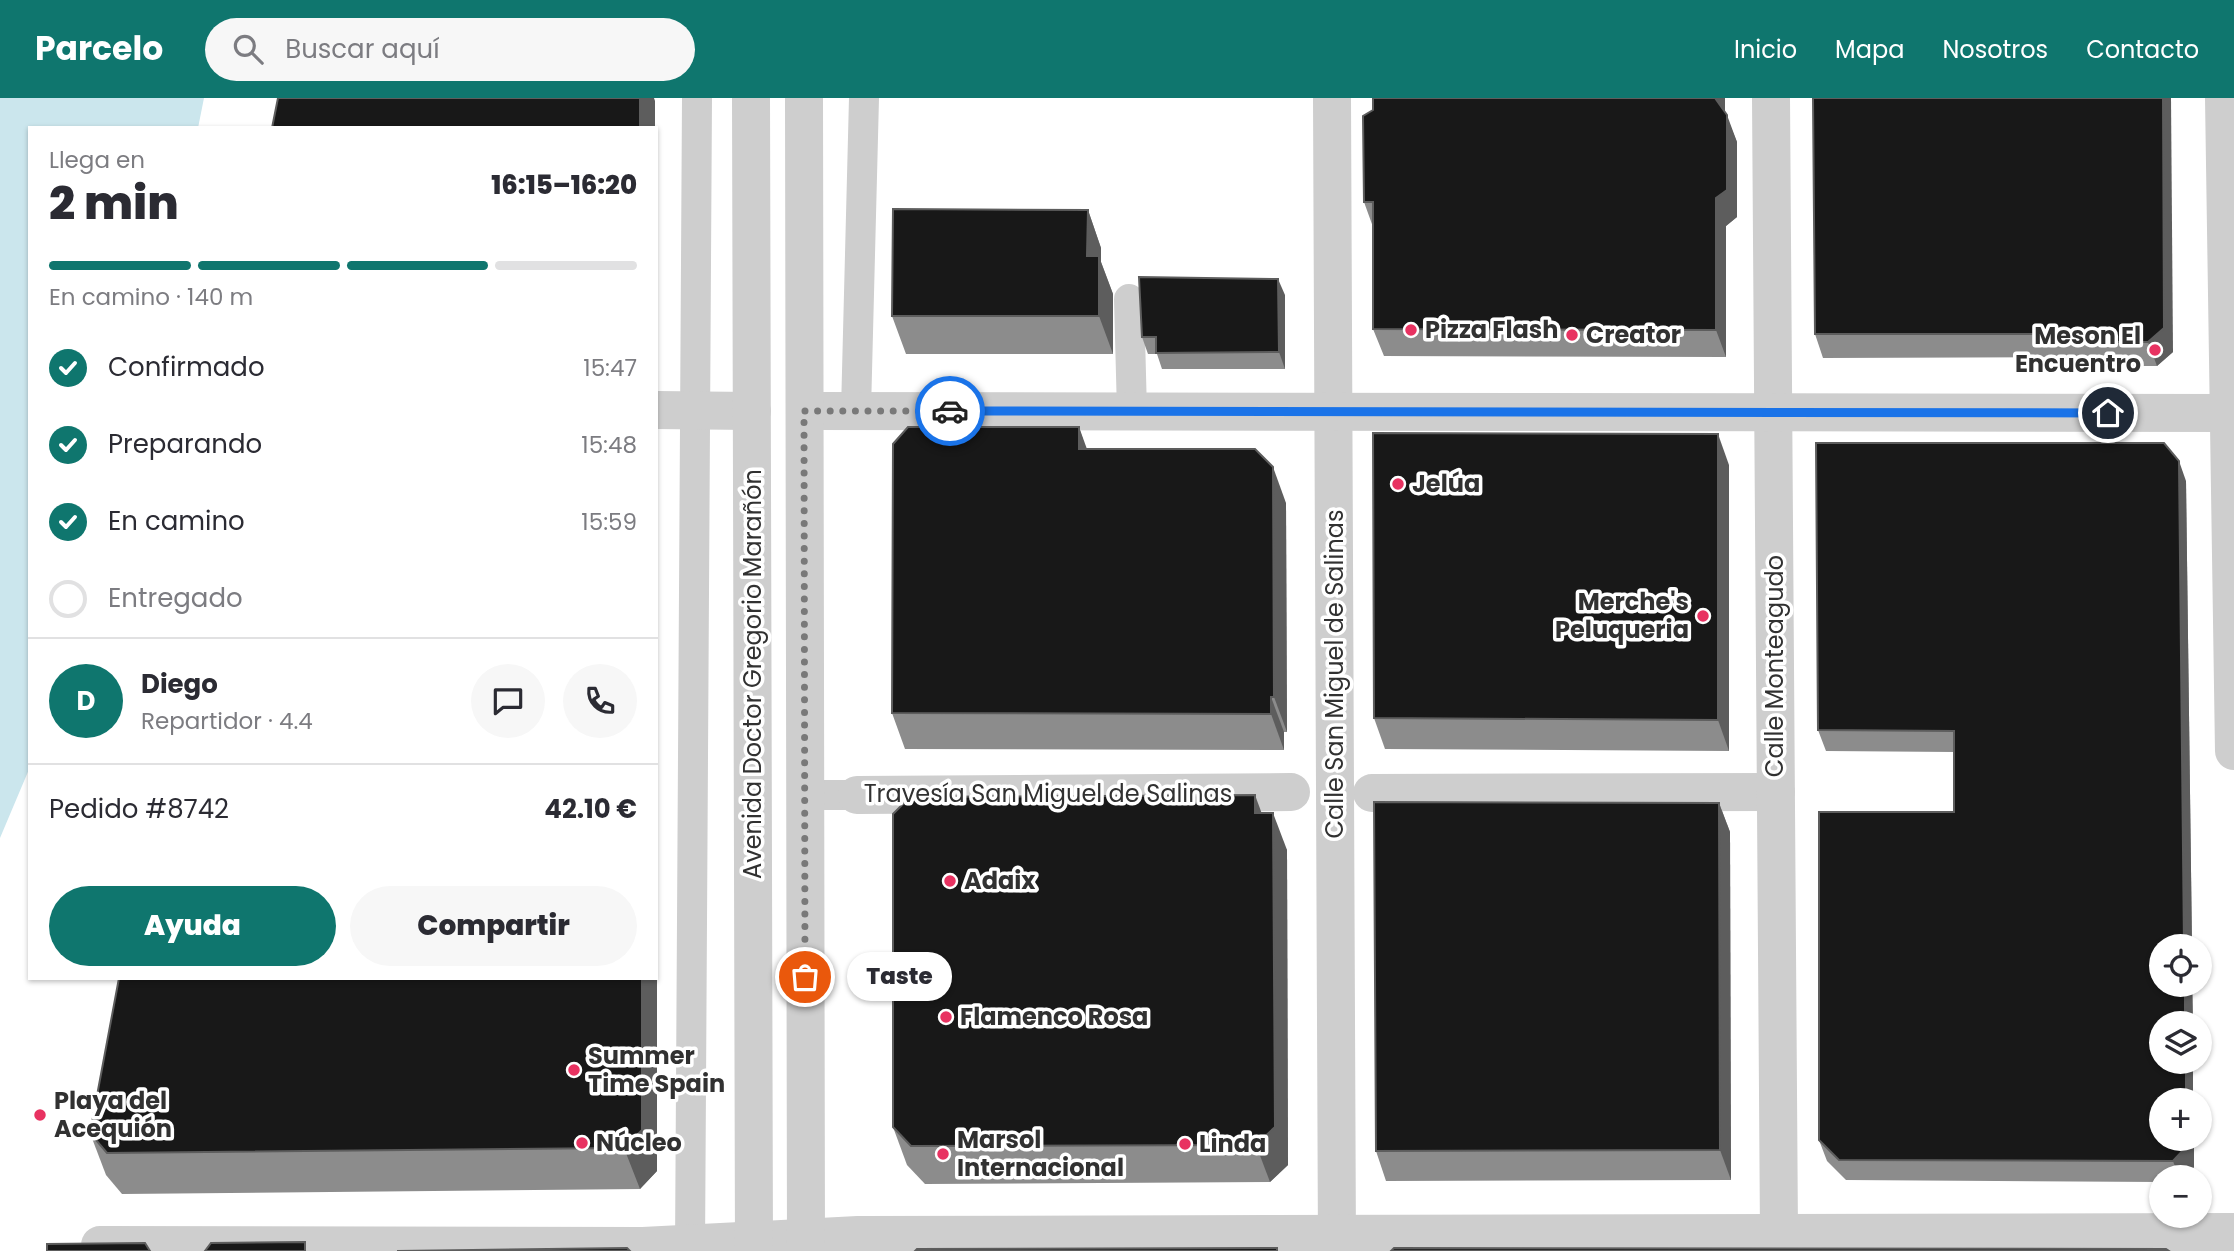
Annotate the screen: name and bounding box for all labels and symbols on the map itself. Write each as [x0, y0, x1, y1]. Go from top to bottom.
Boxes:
place label: Pizza Flash [1425, 313, 1558, 346]
place label: Creator [1586, 318, 1681, 351]
place label: Meson El Encuentro [2015, 319, 2141, 380]
marker: Pizza Flash [1403, 322, 1419, 338]
marker: Creator [1564, 327, 1580, 343]
marker: Meson El Encuentro [2147, 342, 2163, 358]
courier [915, 376, 985, 446]
pin [2078, 383, 2138, 443]
place label: Jelúa [1412, 467, 1480, 500]
street label: Avenida Doctor Gregorio Marañón [736, 469, 769, 879]
marker: Jelúa [1390, 476, 1406, 492]
street label: Calle San Miguel de Salinas [1318, 509, 1351, 839]
street label: Calle Monteagudo [1758, 555, 1791, 777]
place label: Merche's Peluqueria [1555, 585, 1689, 646]
marker: Merche's Peluqueria [1695, 608, 1711, 624]
street label: Travesía San Miguel de Salinas [864, 777, 1232, 810]
place label: Adaix [964, 864, 1036, 897]
marker: Adaix [942, 873, 958, 889]
pin [775, 947, 835, 1007]
callout: Taste [847, 952, 952, 1001]
place label: Flamenco Rosa [960, 1000, 1148, 1033]
marker: Flamenco Rosa [938, 1009, 954, 1025]
place label: Summer Time Spain [588, 1039, 725, 1100]
marker: Summer Time Spain [566, 1062, 582, 1078]
place label: Playa del Acequión [54, 1084, 172, 1145]
marker: Playa del Acequión [32, 1107, 48, 1123]
place label: Marsol Internacional [957, 1123, 1124, 1184]
place label: Núcleo [596, 1126, 682, 1159]
place label: Linda [1199, 1127, 1266, 1160]
marker: Núcleo [574, 1135, 590, 1151]
marker: Linda [1177, 1136, 1193, 1152]
marker: Marsol Internacional [935, 1146, 951, 1162]

